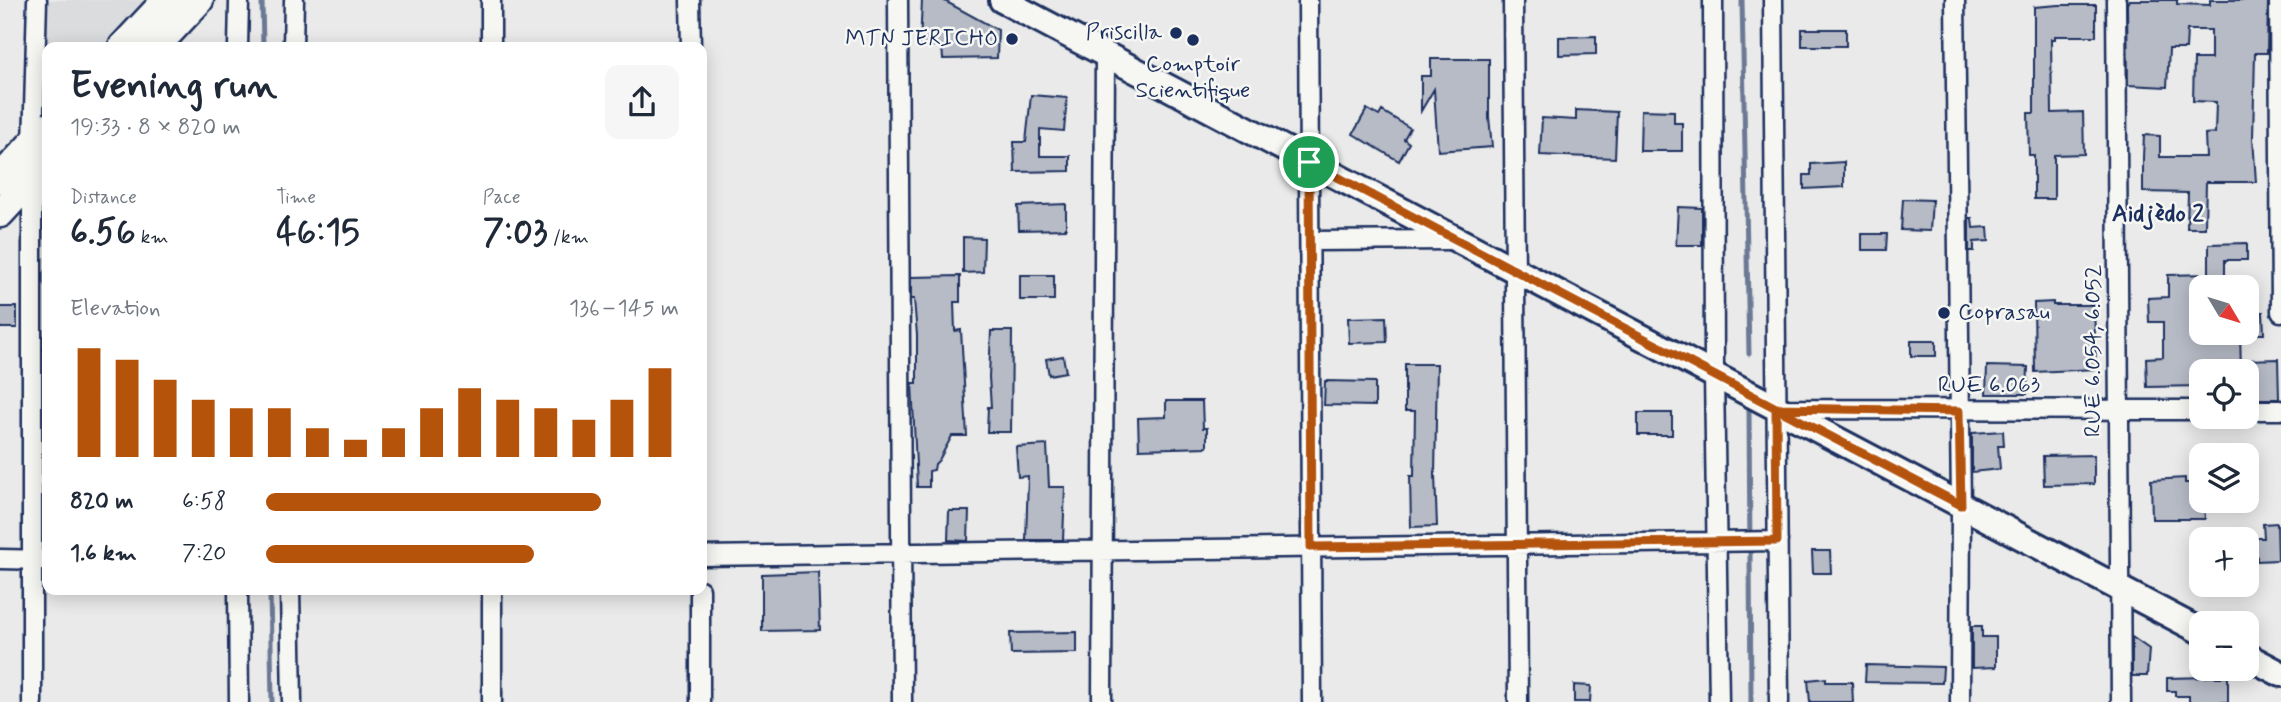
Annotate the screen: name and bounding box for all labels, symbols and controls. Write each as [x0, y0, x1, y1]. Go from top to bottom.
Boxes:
place label: Priscilla [1086, 18, 1162, 48]
place label: MTN JERICHO [845, 24, 998, 54]
marker: Priscilla [1168, 25, 1184, 41]
marker: MTN JERICHO [1004, 31, 1020, 47]
marker: Comptoir Scientifique [1185, 32, 1201, 48]
place label: Comptoir Scientifique [1136, 50, 1250, 106]
text: Evening run [70, 62, 277, 111]
button: share [605, 65, 679, 139]
text: 19:33 · 8 × 820 m [70, 113, 241, 143]
pin [1279, 132, 1339, 192]
icon: arrive [1290, 143, 1328, 181]
text: Distance [70, 185, 137, 210]
text: Time [276, 185, 316, 210]
text: Pace [483, 185, 520, 210]
district label: Aidjèdo 2 [2112, 199, 2204, 230]
text: 6.56 [70, 210, 136, 256]
text: 46:15 [276, 210, 360, 256]
text: 7:03 [483, 210, 548, 256]
text: km [136, 225, 168, 250]
text: /km [548, 225, 589, 250]
street label: RUE 6.054, 6.052 [2079, 264, 2109, 437]
north arrow [2189, 275, 2259, 345]
map controls [2189, 275, 2259, 681]
text: Elevation [70, 294, 161, 324]
text: 136–145 m [569, 294, 679, 324]
place label: Coprasau [1958, 298, 2050, 328]
marker: Coprasau [1936, 305, 1952, 321]
button: locate [2189, 359, 2259, 429]
street label: RUE 6.063 [1938, 371, 2040, 401]
button: layers [2189, 443, 2259, 513]
text: 820 m [70, 487, 133, 517]
text: 6:58 [182, 487, 226, 517]
button: + [2189, 527, 2259, 597]
text: 1.6 km [70, 539, 137, 569]
text: 7:20 [182, 539, 227, 569]
button: − [2189, 611, 2259, 681]

